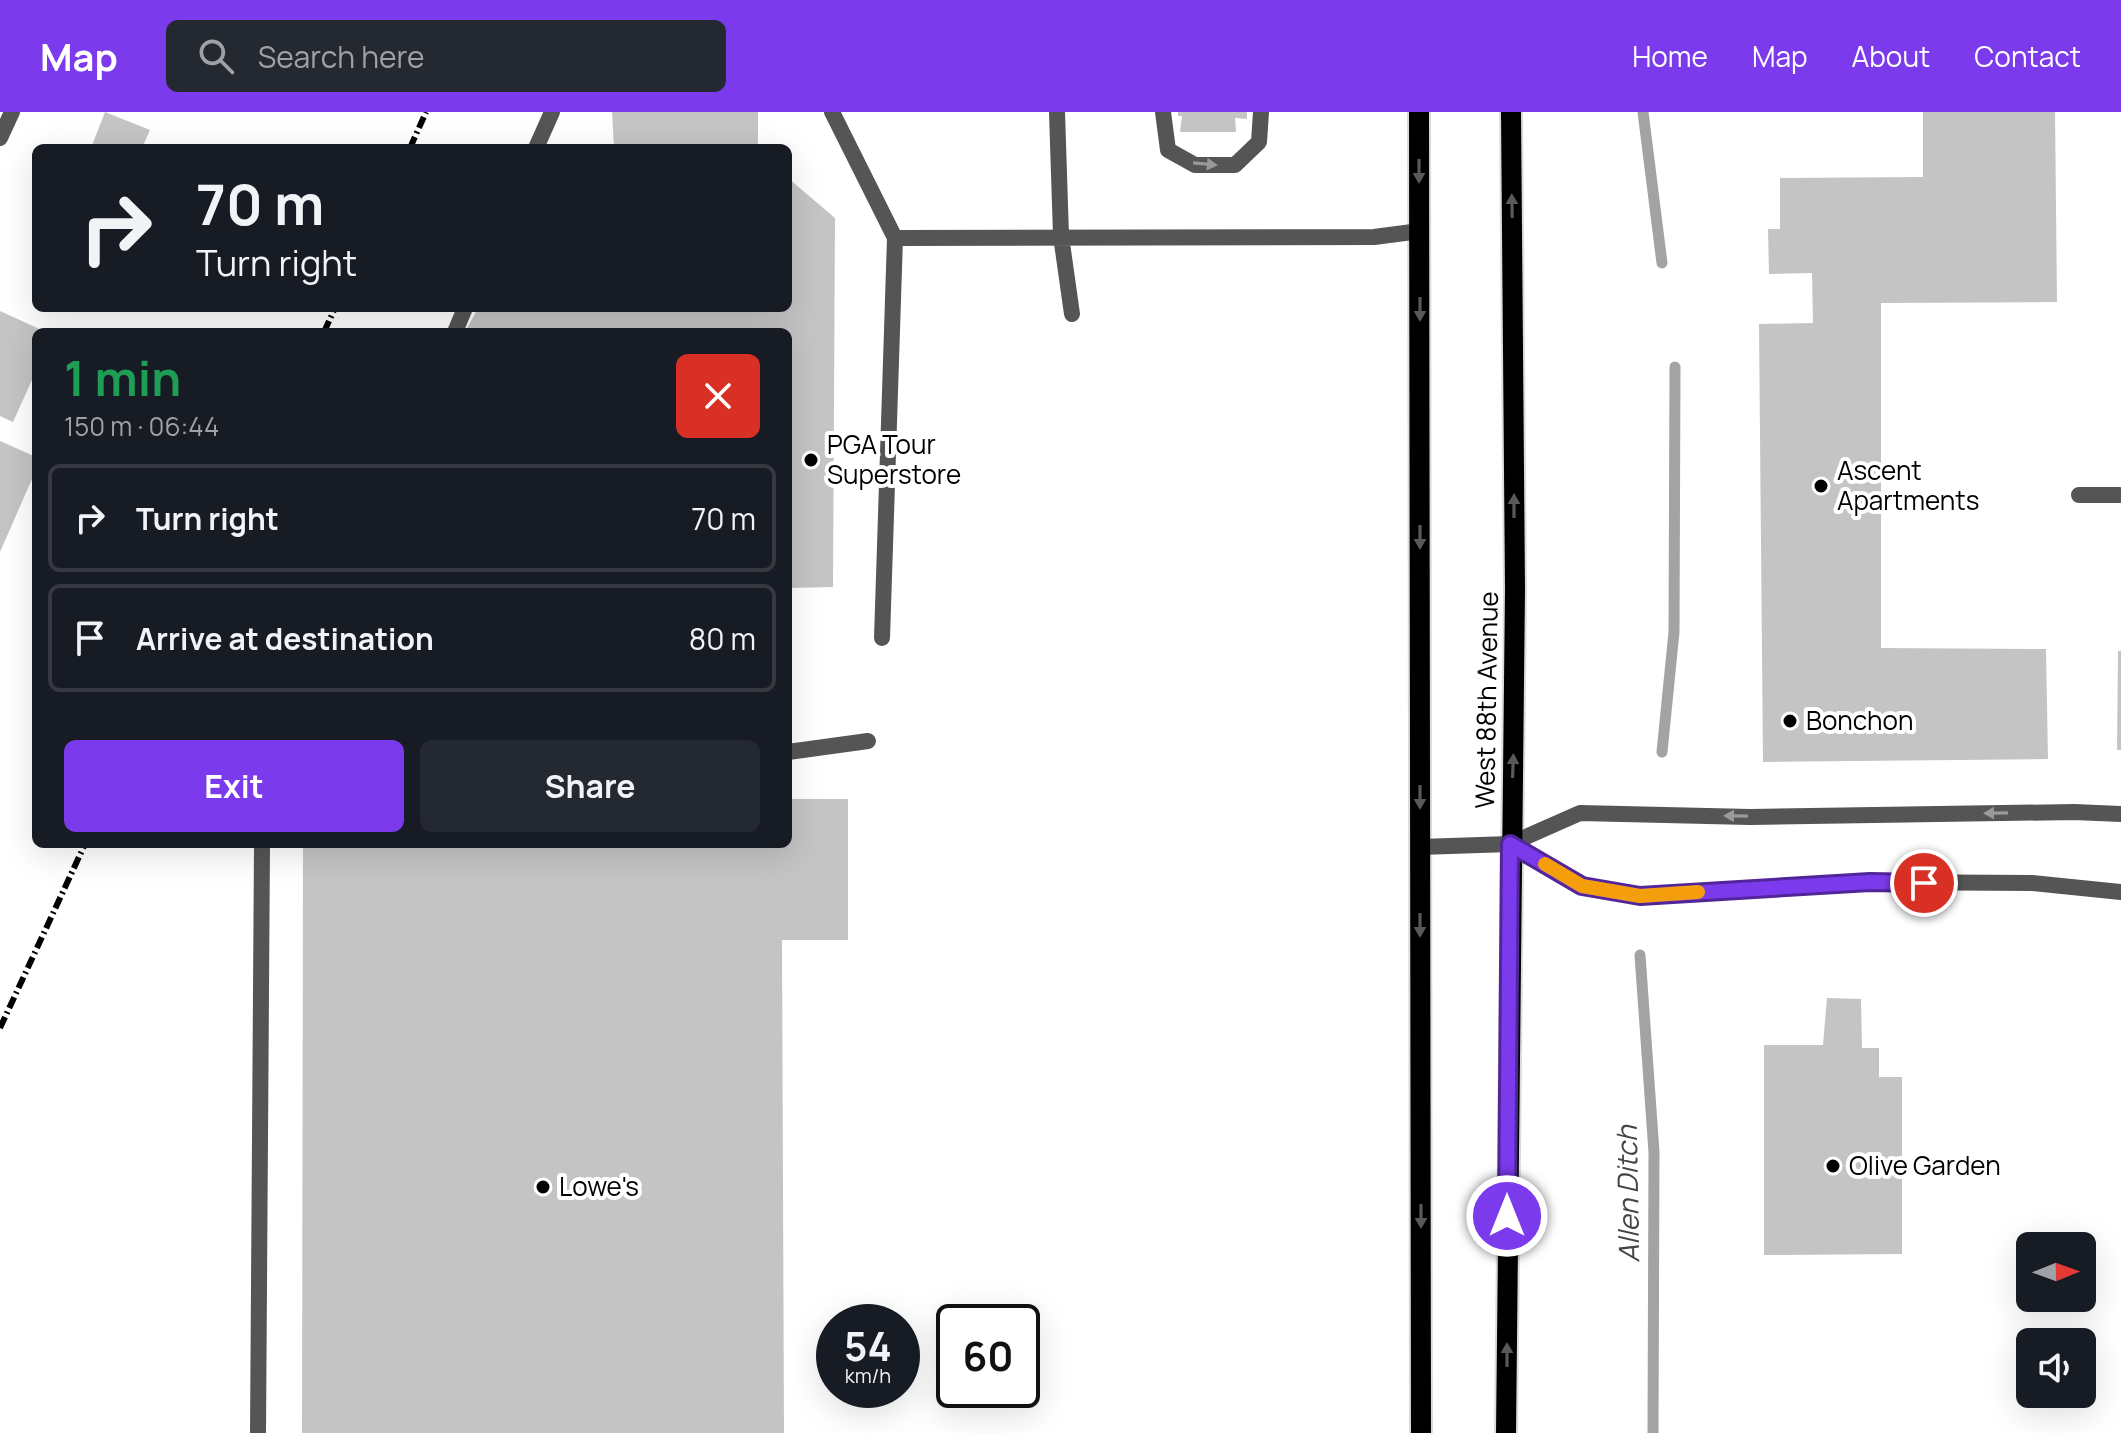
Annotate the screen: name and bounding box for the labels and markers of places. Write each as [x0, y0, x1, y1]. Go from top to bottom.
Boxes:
place label: PGA Tour Superstore [827, 426, 961, 492]
marker: PGA Tour Superstore [802, 451, 820, 469]
place label: Ascent Apartments [1837, 452, 1979, 518]
marker: Ascent Apartments [1812, 477, 1830, 495]
place label: Bonchon [1806, 702, 1913, 738]
marker: Bonchon [1781, 712, 1799, 730]
pin [1890, 849, 1958, 917]
place label: Olive Garden [1849, 1147, 2001, 1183]
marker: Olive Garden [1824, 1157, 1842, 1175]
place label: Lowe's [559, 1168, 639, 1204]
marker: Lowe's [534, 1178, 552, 1196]

